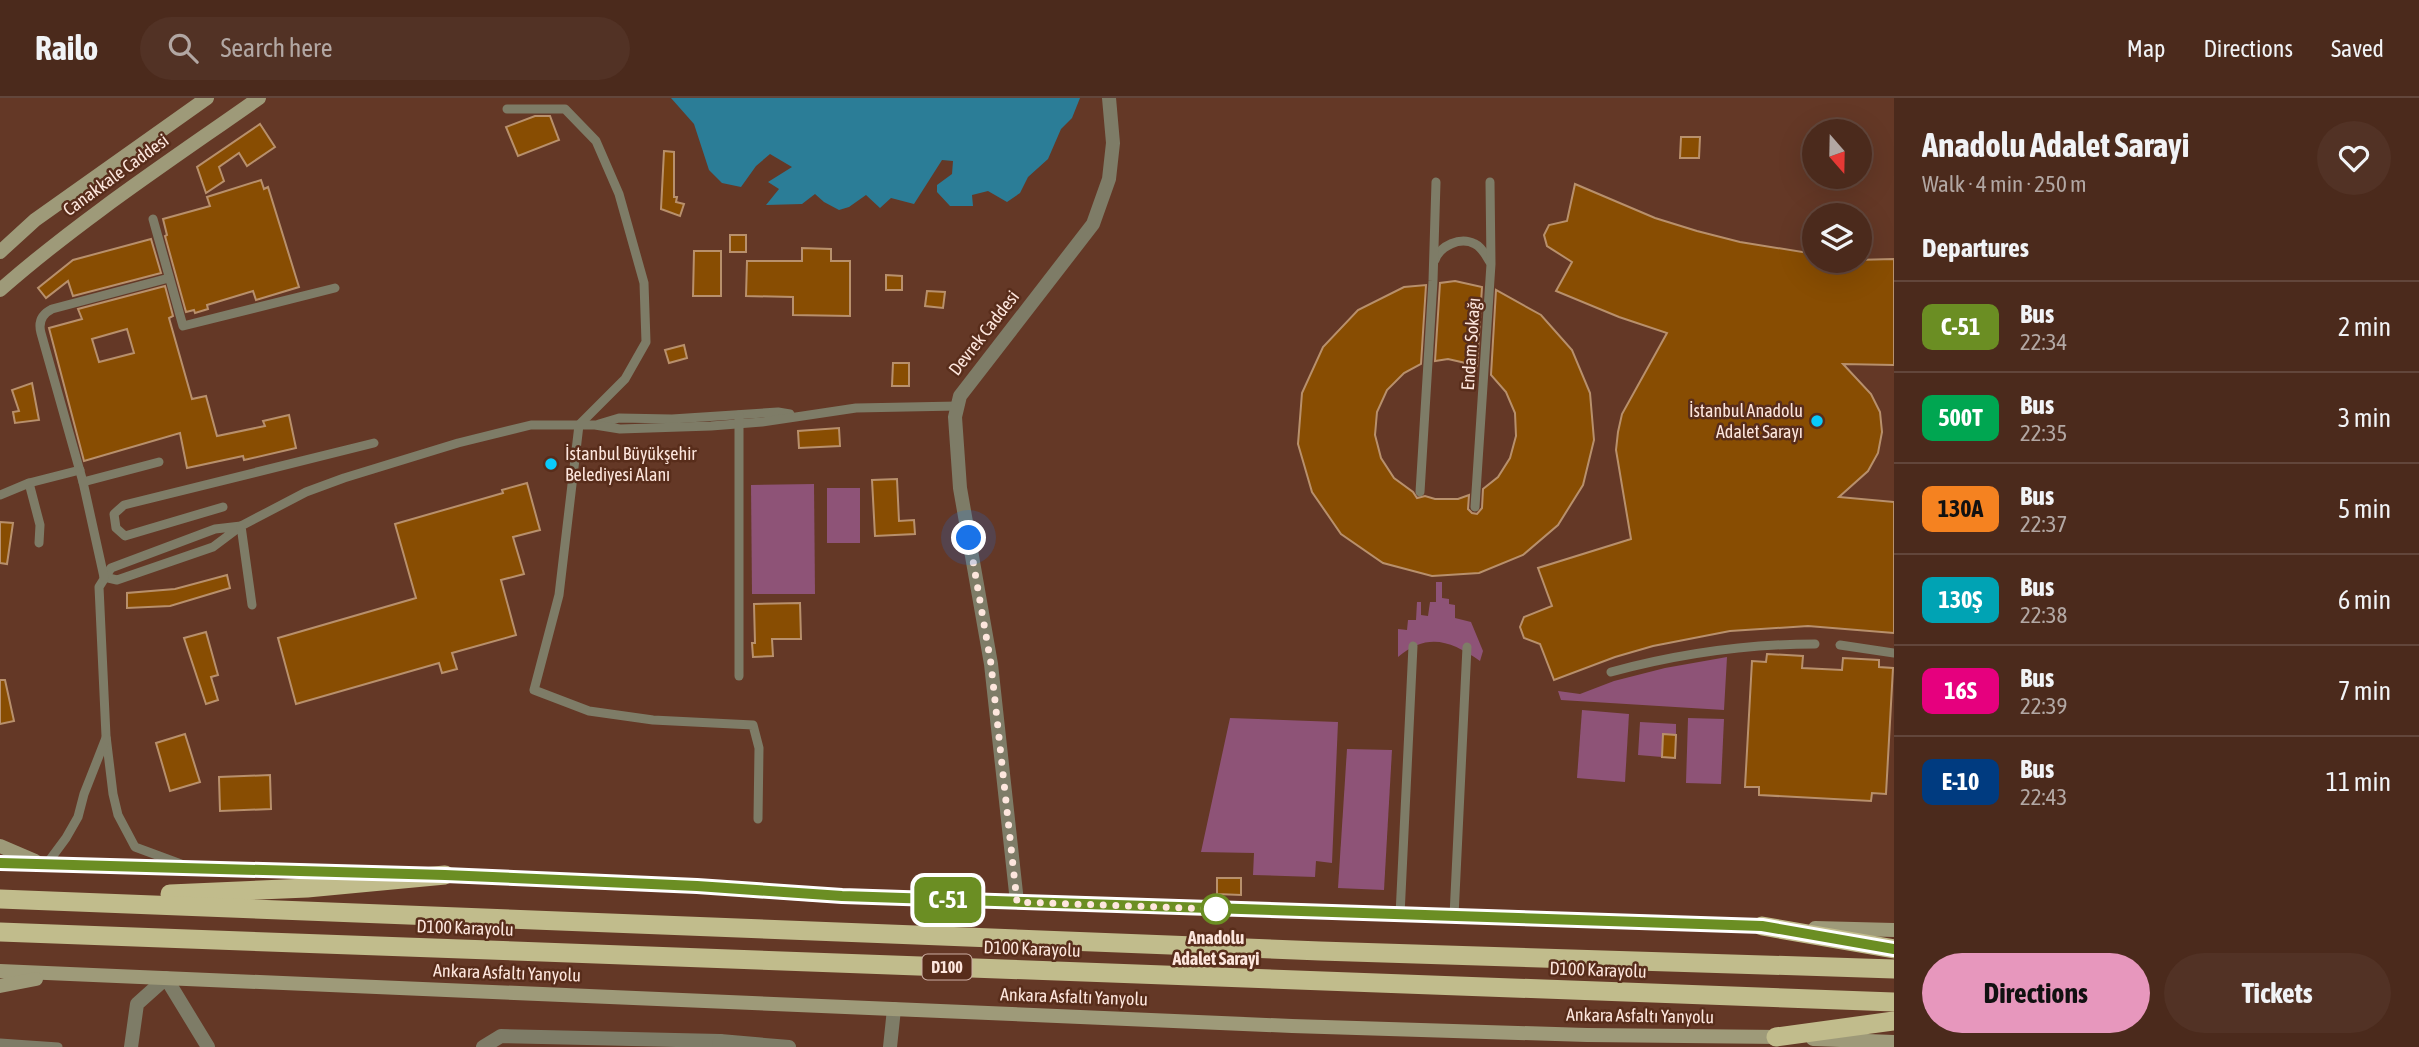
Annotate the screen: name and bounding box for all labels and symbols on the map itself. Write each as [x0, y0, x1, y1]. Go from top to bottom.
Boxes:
north arrow [1802, 119, 1872, 189]
street label: Canakkale Caddesi [59, 129, 173, 220]
street label: Devrek Caddesi [944, 286, 1023, 379]
street label: Endam Sokağı [1457, 297, 1484, 391]
place label: İstanbul Anadolu Adalet Sarayı [1689, 400, 1803, 442]
marker: İstanbul Anadolu Adalet Sarayı [1809, 413, 1825, 429]
place label: İstanbul Büyükşehir Belediyesi Alanı [565, 443, 697, 485]
marker: İstanbul Büyükşehir Belediyesi Alanı [543, 456, 559, 472]
your location [951, 520, 986, 555]
line badge: C-51 [899, 877, 997, 923]
marker: Anadolu Adalet Sarayi [1201, 894, 1231, 924]
street label: D100 Karayolu [416, 915, 514, 940]
place label: Anadolu Adalet Sarayi [1172, 927, 1259, 969]
street label: D100 Karayolu [983, 936, 1081, 961]
road number: D100 [922, 954, 972, 980]
street label: D100 Karayolu [1549, 957, 1647, 982]
street label: Ankara Asfaltı Yanyolu [433, 959, 581, 986]
street label: Ankara Asfaltı Yanyolu [1000, 983, 1148, 1010]
street label: Ankara Asfaltı Yanyolu [1566, 1004, 1714, 1027]

